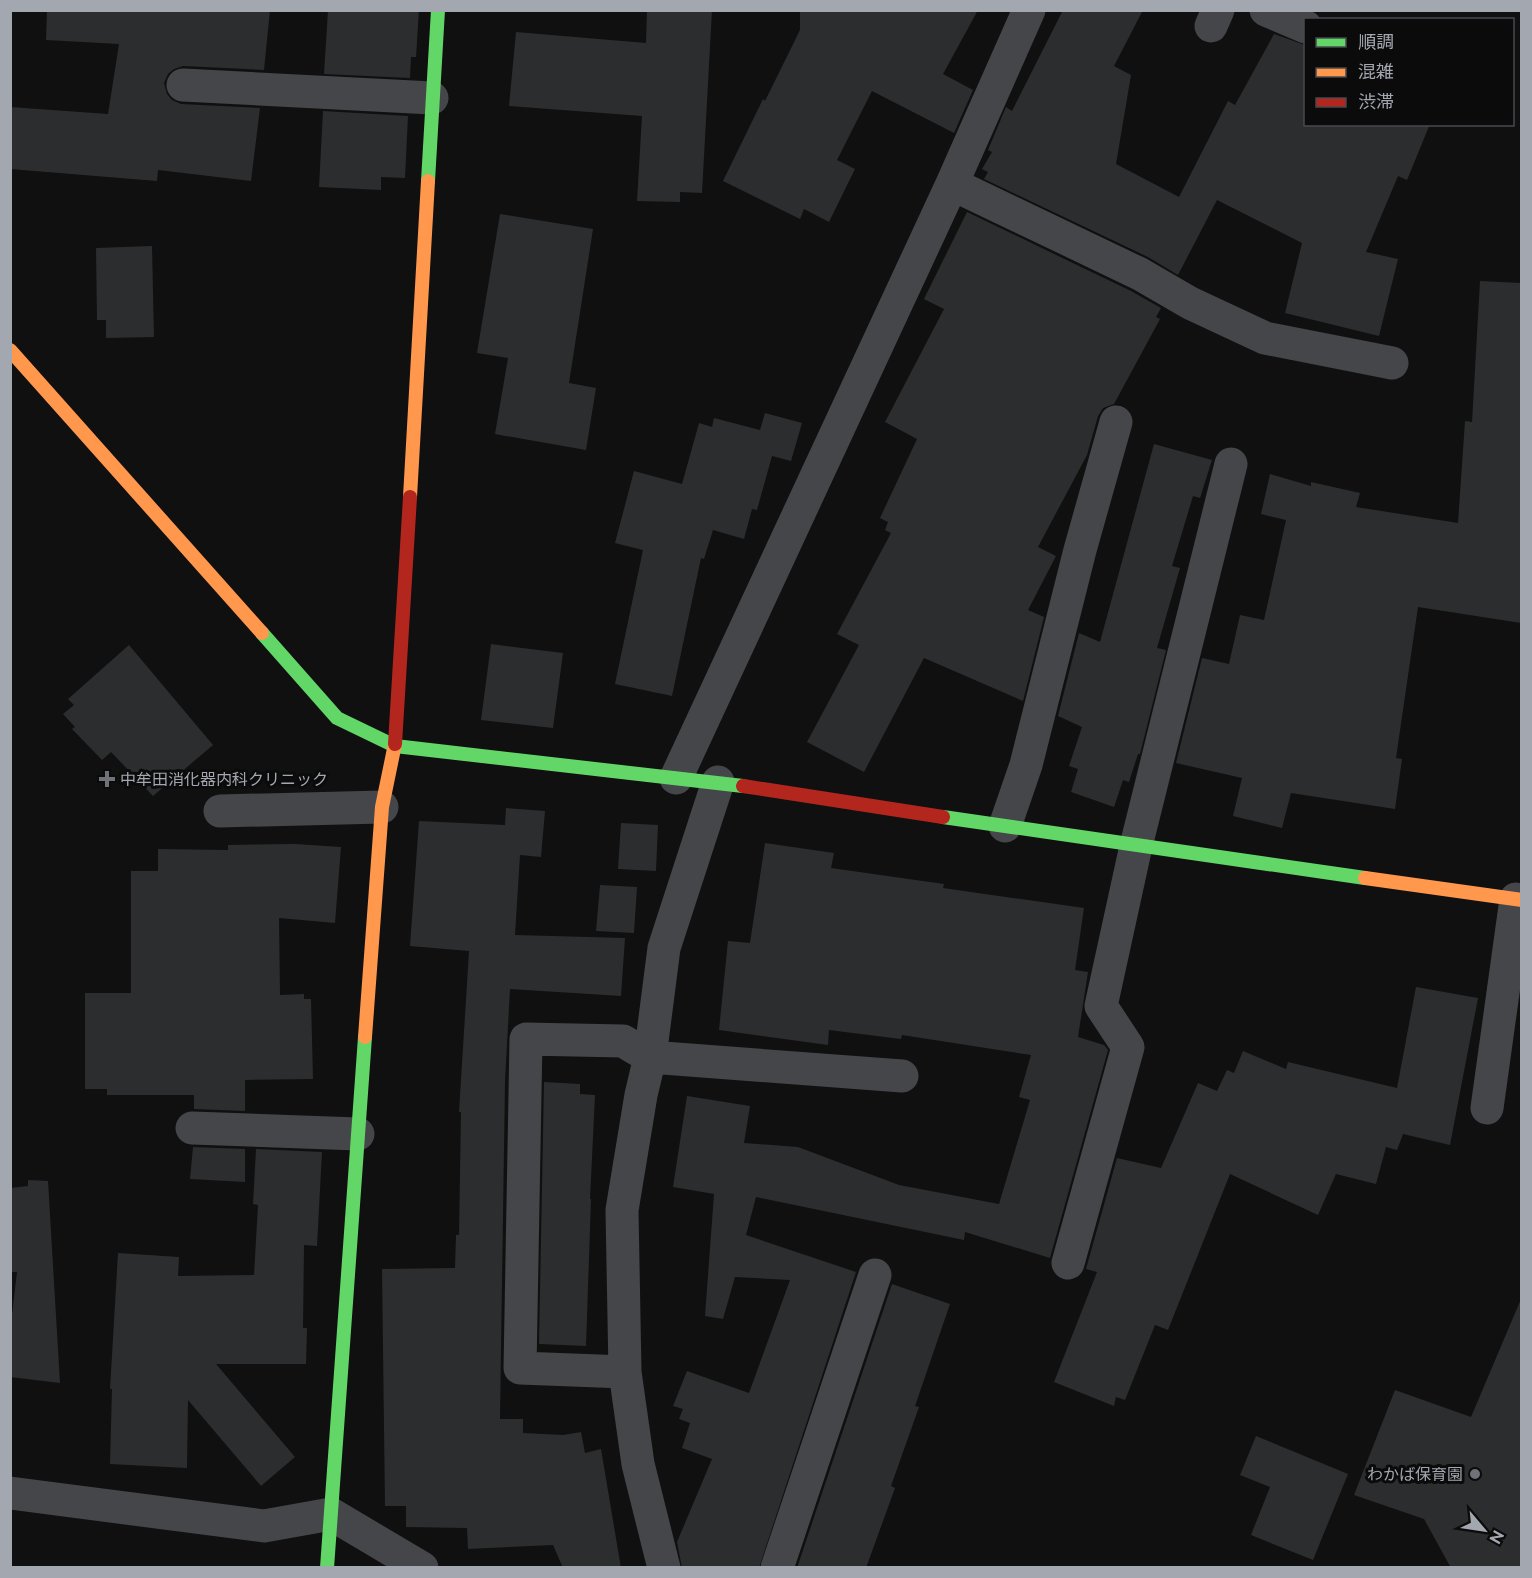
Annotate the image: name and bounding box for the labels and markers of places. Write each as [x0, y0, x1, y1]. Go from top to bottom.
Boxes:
marker: 中牟田消化器内科クリニック [98, 770, 116, 788]
place label: 中牟田消化器内科クリニック [120, 770, 328, 789]
place label: わかば保育園 [1367, 1465, 1463, 1484]
marker: わかば保育園 [1468, 1467, 1482, 1481]

